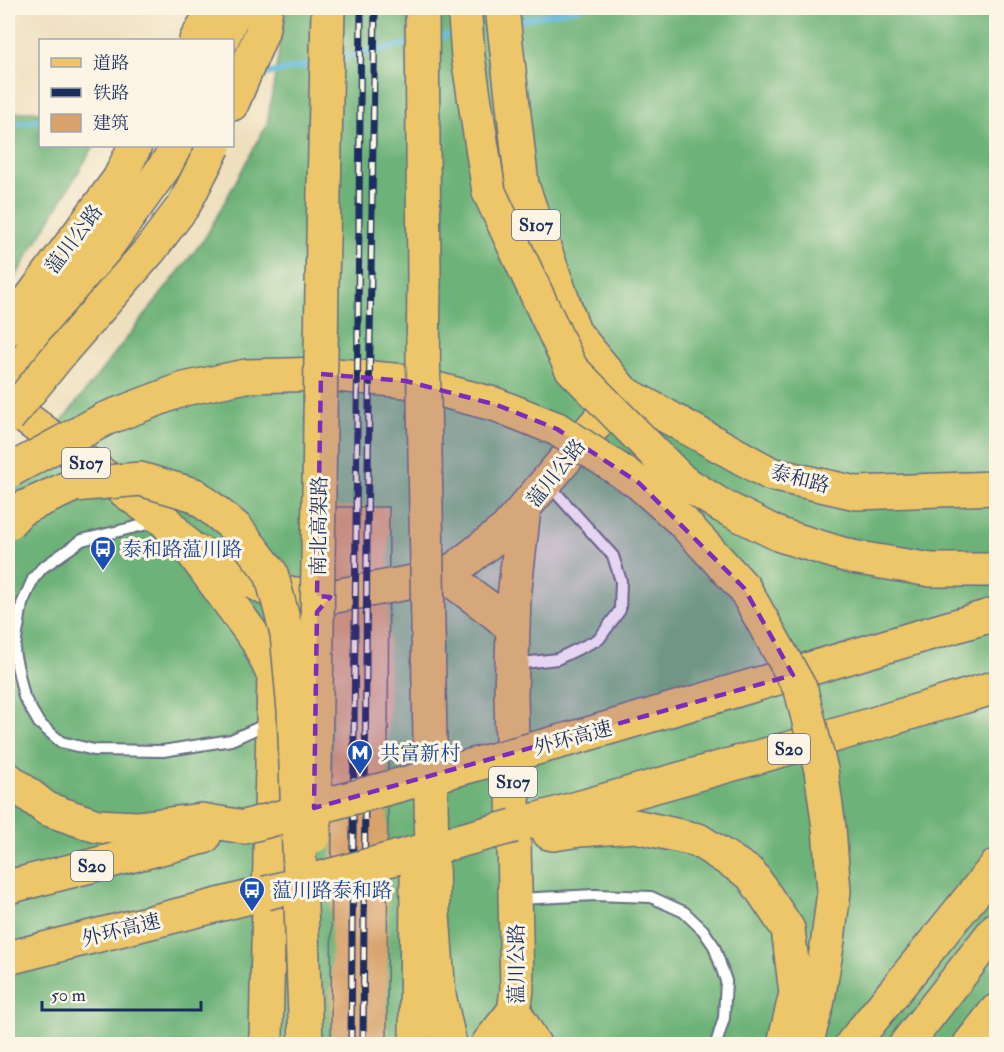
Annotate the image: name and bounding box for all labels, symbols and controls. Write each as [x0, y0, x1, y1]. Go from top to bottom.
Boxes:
legend [39, 39, 234, 147]
text: 道路 [93, 52, 129, 75]
text: 铁路 [93, 82, 129, 105]
text: 建筑 [93, 112, 129, 135]
street label: 蕰川公路 [40, 200, 108, 278]
road number: S107 [512, 210, 560, 240]
street label: 蕰川公路 [521, 434, 591, 512]
road number: S107 [62, 448, 110, 478]
street label: 泰和路 [768, 459, 832, 499]
street label: 南北高架路 [306, 476, 332, 576]
bus stop icon: 泰和路蕰川路 [88, 534, 118, 572]
place label: 泰和路蕰川路 [122, 537, 242, 562]
street label: 外环高速 [531, 716, 615, 760]
road number: S20 [768, 734, 810, 764]
metro station icon: 共富新村 [345, 738, 375, 776]
place label: 共富新村 [380, 741, 460, 766]
road number: S107 [489, 767, 537, 797]
road number: S20 [71, 851, 113, 881]
bus stop icon: 蕰川路泰和路 [237, 875, 267, 913]
place label: 蕰川路泰和路 [272, 878, 392, 903]
street label: 外环高速 [79, 908, 163, 952]
street label: 蕰川公路 [504, 924, 529, 1004]
scale bar [42, 974, 201, 1012]
text: 50 m [51, 984, 86, 1007]

